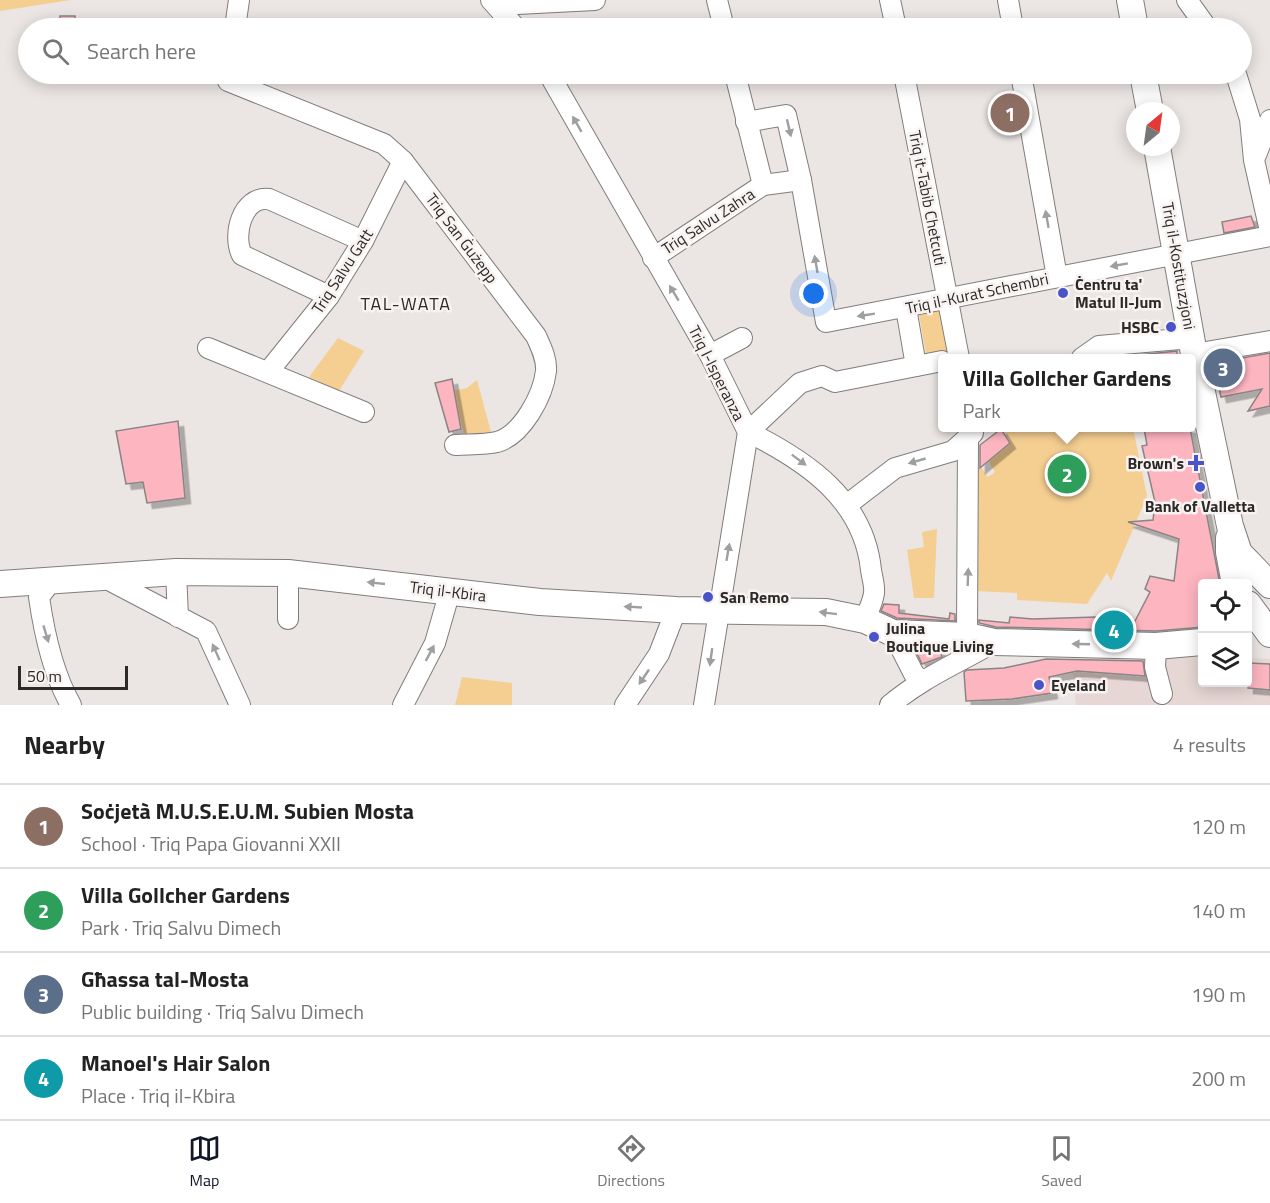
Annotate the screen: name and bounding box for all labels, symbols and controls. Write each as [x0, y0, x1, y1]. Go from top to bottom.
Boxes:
search box [18, 18, 1252, 84]
text: Search here [87, 34, 196, 68]
icon: search [39, 35, 72, 68]
pin: 1 [990, 90, 1030, 136]
north arrow [1126, 102, 1180, 156]
one-way arrow [572, 116, 583, 132]
one-way arrow [785, 119, 794, 138]
street label: Triq it-Tabib Chetcuti [903, 128, 953, 268]
street label: Triq Salvu Zahra [657, 182, 759, 260]
street label: Triq San Ġużepp [420, 188, 504, 288]
street label: Triq il-Kostituzzjoni [1156, 200, 1202, 332]
one-way arrow [1042, 209, 1051, 228]
street label: Triq Salvu Gatt [305, 223, 379, 318]
one-way arrow [811, 254, 820, 273]
one-way arrow [1109, 261, 1128, 270]
street label: Triq il-Kurat Schembri [903, 266, 1051, 320]
place label: Ċentru ta' Matul Il-Jum [1075, 272, 1162, 314]
your location [799, 279, 828, 308]
one-way arrow [669, 285, 680, 301]
marker: Ċentru ta' Matul Il-Jum [1056, 286, 1070, 300]
district label: TAL-WATA [361, 290, 451, 317]
one-way arrow [856, 311, 875, 320]
place label: HSBC [1121, 315, 1159, 339]
marker: HSBC [1164, 320, 1178, 334]
street label: Triq l-Isperanza [683, 321, 751, 425]
pin: 3 [1204, 346, 1242, 391]
popup [938, 354, 1196, 432]
text: Villa Gollcher Gardens [963, 361, 1171, 395]
text: Park [963, 395, 1001, 426]
place label: Brown's [1127, 451, 1184, 475]
pin: 2 [1048, 452, 1086, 496]
one-way arrow [791, 454, 807, 466]
marker: Brown's [1189, 456, 1203, 470]
one-way arrow [908, 457, 926, 466]
marker: Bank of Valletta [1193, 480, 1207, 494]
place label: Bank of Valletta [1145, 494, 1255, 518]
one-way arrow [723, 543, 732, 562]
one-way arrow [964, 568, 973, 587]
street label: Triq il-Kbira [408, 574, 488, 608]
one-way arrow [367, 578, 386, 588]
map controls [1198, 579, 1252, 687]
button: locate [1198, 579, 1252, 633]
place label: San Remo [720, 585, 789, 609]
marker: San Remo [701, 590, 715, 604]
one-way arrow [623, 602, 642, 612]
one-way arrow [818, 608, 837, 617]
pin: 4 [1094, 608, 1134, 652]
place label: Julina Boutique Living [886, 616, 994, 658]
one-way arrow [42, 625, 51, 643]
marker: Julina Boutique Living [867, 630, 881, 644]
button: layers [1198, 633, 1252, 687]
one-way arrow [1072, 640, 1091, 649]
one-way arrow [211, 643, 220, 660]
one-way arrow [425, 644, 435, 661]
one-way arrow [706, 648, 715, 667]
scale bar [18, 663, 128, 690]
text: 50 m [27, 664, 62, 688]
one-way arrow [639, 669, 650, 685]
place label: Eyeland [1051, 673, 1106, 697]
marker: Eyeland [1032, 678, 1046, 692]
text: Nearby [24, 725, 105, 764]
text: 4 results [1173, 729, 1246, 760]
text: Soċjetà M.U.S.E.U.M. Subien Mosta [81, 794, 414, 828]
text: 1 [38, 811, 49, 842]
text: 120 m [1191, 811, 1246, 842]
text: School · Triq Papa Giovanni XXII [81, 828, 341, 859]
text: Villa Gollcher Gardens [81, 878, 290, 912]
text: 2 [38, 895, 49, 926]
text: 140 m [1191, 895, 1246, 926]
text: Park · Triq Salvu Dimech [81, 912, 281, 943]
text: Għassa tal-Mosta [81, 962, 249, 996]
text: 3 [38, 979, 49, 1010]
text: 190 m [1191, 979, 1246, 1010]
text: Public building · Triq Salvu Dimech [81, 996, 364, 1027]
text: Manoel's Hair Salon [81, 1046, 271, 1080]
text: 4 [38, 1063, 49, 1094]
text: 200 m [1191, 1063, 1246, 1094]
text: Place · Triq il-Kbira [81, 1080, 235, 1111]
tab: Map [188, 1132, 221, 1192]
tab: Directions [597, 1132, 665, 1192]
tab: Saved [1041, 1132, 1082, 1192]

